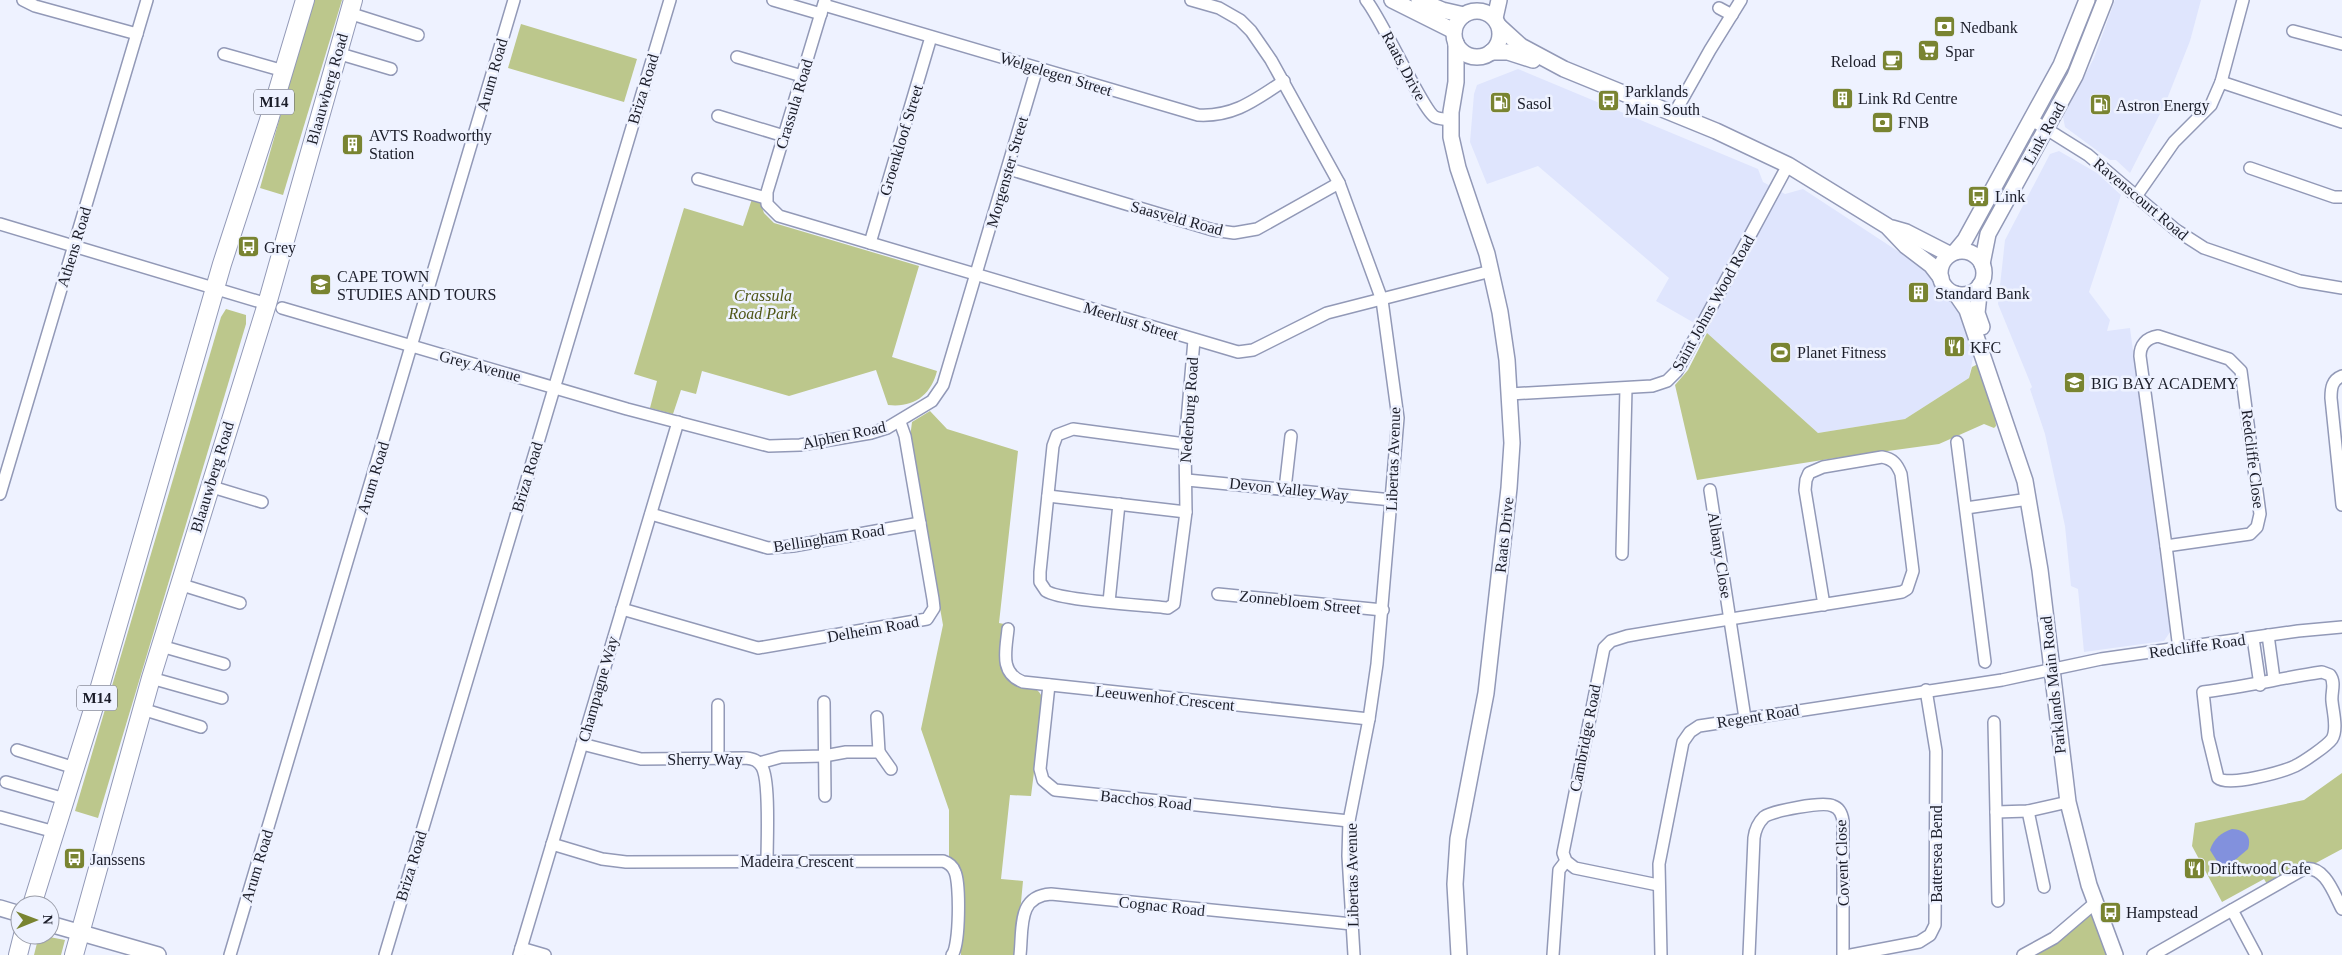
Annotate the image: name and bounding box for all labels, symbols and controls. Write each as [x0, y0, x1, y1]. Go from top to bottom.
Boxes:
bank icon: Nedbank [1932, 15, 1956, 39]
place label: Nedbank [1960, 19, 2018, 36]
street label: Raats Drive [1379, 28, 1429, 104]
street label: Blaauwberg Road [303, 31, 352, 147]
street label: Arum Road [473, 37, 511, 113]
supermarket icon: Spar [1917, 39, 1941, 63]
place label: Spar [1945, 43, 1975, 61]
street label: Welgelegen Street [998, 49, 1115, 100]
cafe icon: Reload [1880, 49, 1904, 73]
street label: Briza Road [624, 52, 662, 126]
place label: Reload [1831, 53, 1876, 70]
street label: Crassula Road [772, 57, 816, 151]
street label: Groenkloof Street [876, 82, 926, 198]
place label: Parklands Main South [1625, 83, 1700, 118]
building icon: Link Rd Centre [1830, 86, 1854, 110]
bus stop icon: Parklands Main South [1597, 88, 1621, 112]
road number: M14 [254, 90, 294, 114]
place label: Link Rd Centre [1858, 90, 1958, 107]
fuel station icon: Sasol [1489, 91, 1513, 115]
fuel station icon: Astron Energy [2088, 93, 2112, 117]
place label: Sasol [1517, 95, 1552, 112]
place label: Astron Energy [2116, 97, 2209, 115]
street label: Link Road [2020, 99, 2068, 167]
bank icon: FNB [1870, 110, 1894, 134]
street label: Morgenster Street [983, 114, 1032, 230]
place label: FNB [1898, 114, 1929, 131]
place label: AVTS Roadworthy Station [369, 127, 492, 162]
building icon: AVTS Roadworthy Station [341, 132, 365, 156]
street label: Ravenscourt Road [2090, 155, 2192, 243]
bus stop icon: Link [1967, 184, 1991, 208]
place label: Link [1995, 188, 2025, 205]
street label: Saasveld Road [1129, 198, 1225, 238]
street label: Athens Road [54, 205, 94, 289]
street label: Saint Johns Wood Road [1669, 232, 1757, 374]
bus stop icon: Grey [236, 235, 260, 259]
place label: Grey [264, 239, 296, 257]
place label: CAPE TOWN STUDIES AND TOURS [337, 268, 496, 303]
school or university icon: CAPE TOWN STUDIES AND TOURS [309, 273, 333, 297]
building icon: Standard Bank [1907, 281, 1931, 305]
place label: Standard Bank [1935, 285, 2030, 302]
park label: Crassula Road Park [728, 287, 798, 322]
street label: Meerlust Street [1082, 299, 1181, 344]
restaurant icon: KFC [1942, 335, 1966, 359]
place label: KFC [1970, 339, 2001, 356]
sports icon: Planet Fitness [1769, 340, 1793, 364]
place label: Planet Fitness [1797, 344, 1886, 361]
street label: Grey Avenue [437, 347, 523, 386]
street label: Nederburg Road [1177, 357, 1202, 463]
school or university icon: BIG BAY ACADEMY [2063, 371, 2087, 395]
place label: BIG BAY ACADEMY [2091, 375, 2239, 392]
street label: Libertas Avenue [1383, 407, 1403, 511]
street label: Redcliffe Close [2238, 408, 2268, 510]
street label: Alphen Road [801, 418, 887, 453]
street label: Blaauwberg Road [187, 420, 238, 535]
street label: Arum Road [354, 440, 392, 516]
street label: Briza Road [508, 440, 546, 514]
street label: Devon Valley Way [1228, 474, 1349, 505]
street label: Raats Drive [1492, 496, 1516, 574]
street label: Albany Close [1704, 510, 1735, 600]
street label: Bellingham Road [772, 521, 886, 556]
street label: Zonnebloem Street [1238, 587, 1362, 617]
street label: Delheim Road [826, 613, 920, 645]
street label: Parklands Main Road [2037, 615, 2069, 755]
street label: Redcliffe Road [2148, 631, 2246, 661]
street label: Champagne Way [575, 634, 622, 744]
street label: Leeuwenhof Crescent [1095, 682, 1236, 714]
street label: Cambridge Road [1566, 683, 1605, 793]
road number: M14 [77, 686, 117, 710]
street label: Regent Road [1716, 701, 1801, 732]
street label: Sherry Way [667, 751, 743, 769]
street label: Bacchos Road [1099, 787, 1193, 813]
street label: Battersea Bend [1928, 805, 1945, 903]
street label: Covent Close [1832, 819, 1852, 907]
street label: Libertas Avenue [1343, 823, 1361, 927]
street label: Arum Road [238, 828, 276, 904]
street label: Briza Road [392, 829, 430, 903]
bus stop icon: Janssens [62, 847, 86, 871]
place label: Janssens [90, 851, 145, 868]
street label: Madeira Crescent [740, 853, 854, 870]
restaurant icon: Driftwood Cafe [2182, 856, 2206, 880]
place label: Driftwood Cafe [2210, 860, 2311, 877]
street label: Cognac Road [1118, 893, 1206, 920]
north arrow [10, 895, 60, 945]
bus stop icon: Hampstead [2098, 900, 2122, 924]
place label: Hampstead [2126, 904, 2198, 922]
text: N [40, 915, 55, 925]

